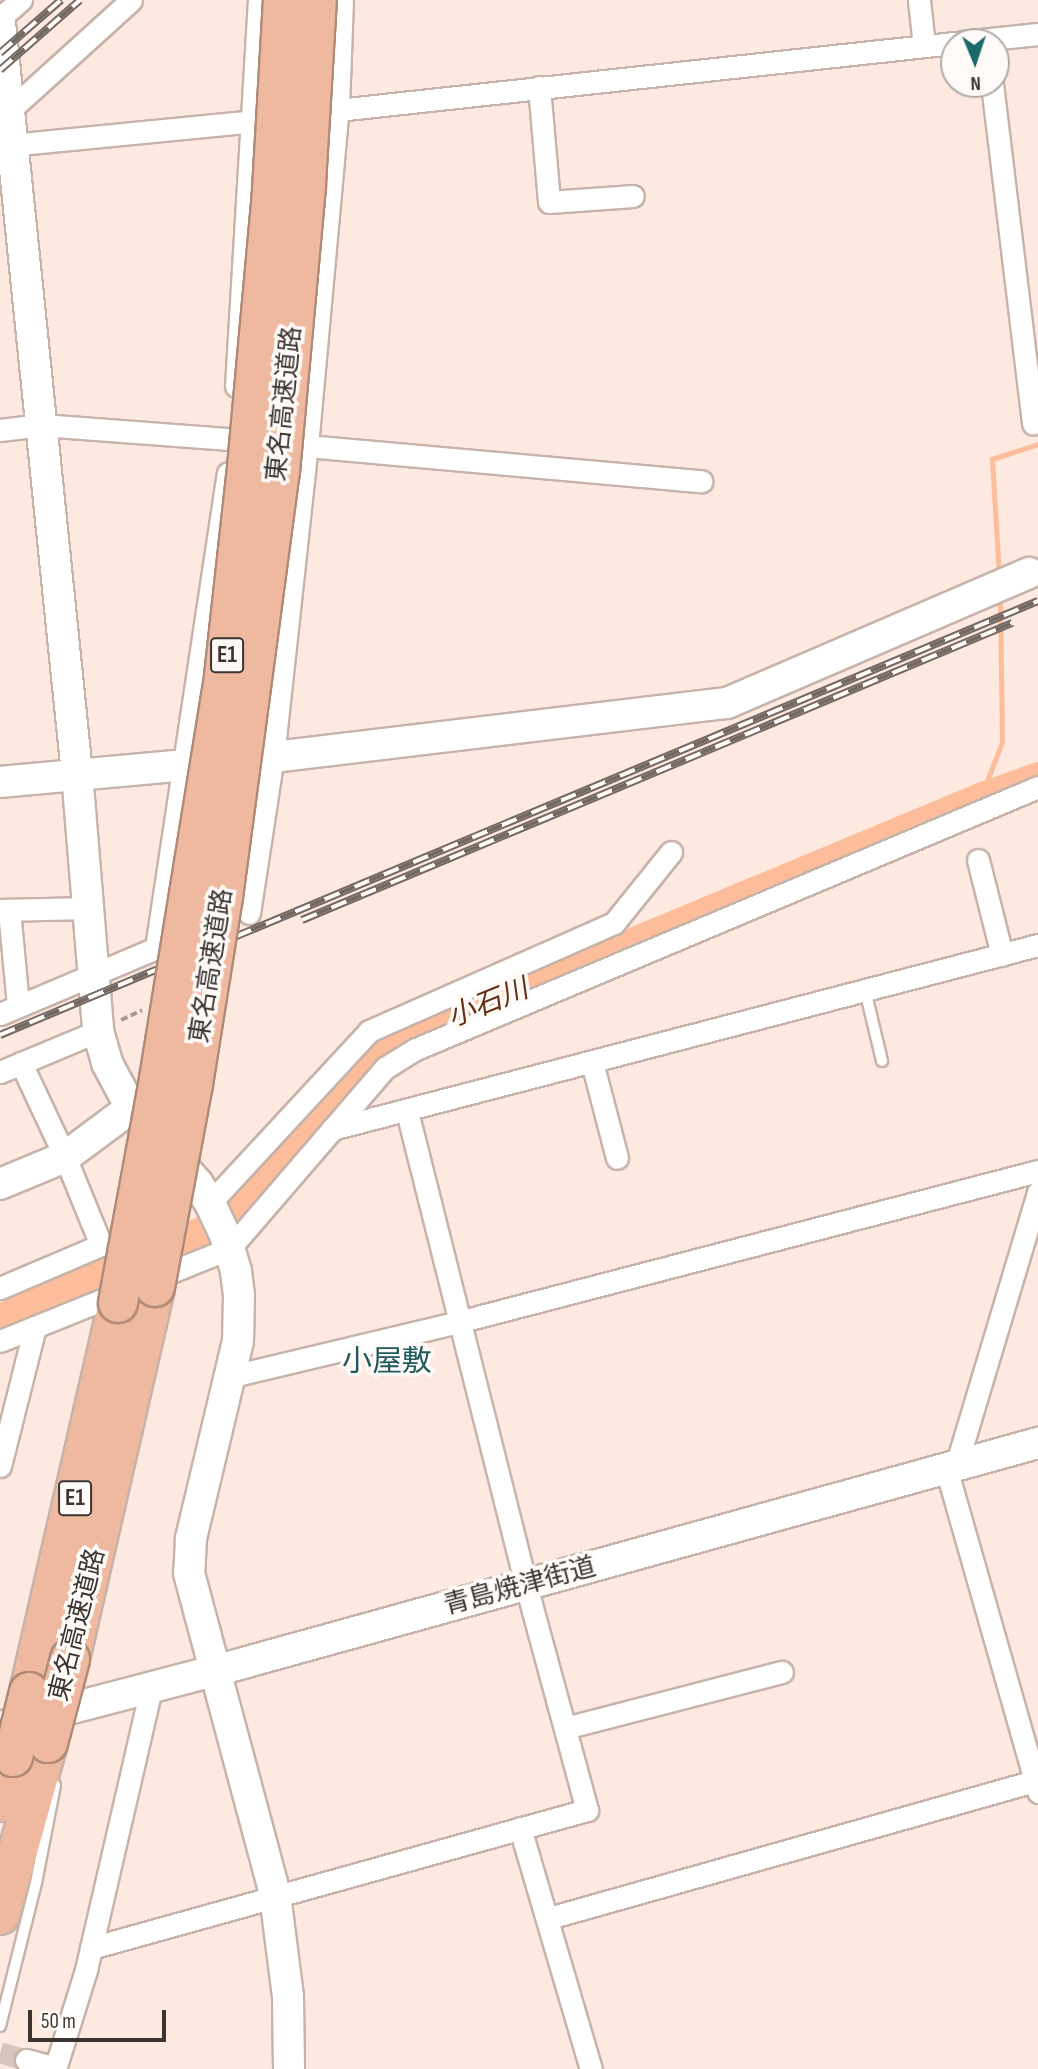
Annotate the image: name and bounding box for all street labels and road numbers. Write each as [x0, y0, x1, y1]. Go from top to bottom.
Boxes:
street label: 東名高速道路 [261, 325, 309, 483]
road number: E1 [210, 634, 244, 676]
street label: 東名高速道路 [184, 887, 240, 1045]
road number: E1 [57, 1478, 92, 1518]
street label: 東名高速道路 [44, 1546, 112, 1704]
street label: 青島焼津街道 [441, 1552, 599, 1622]

